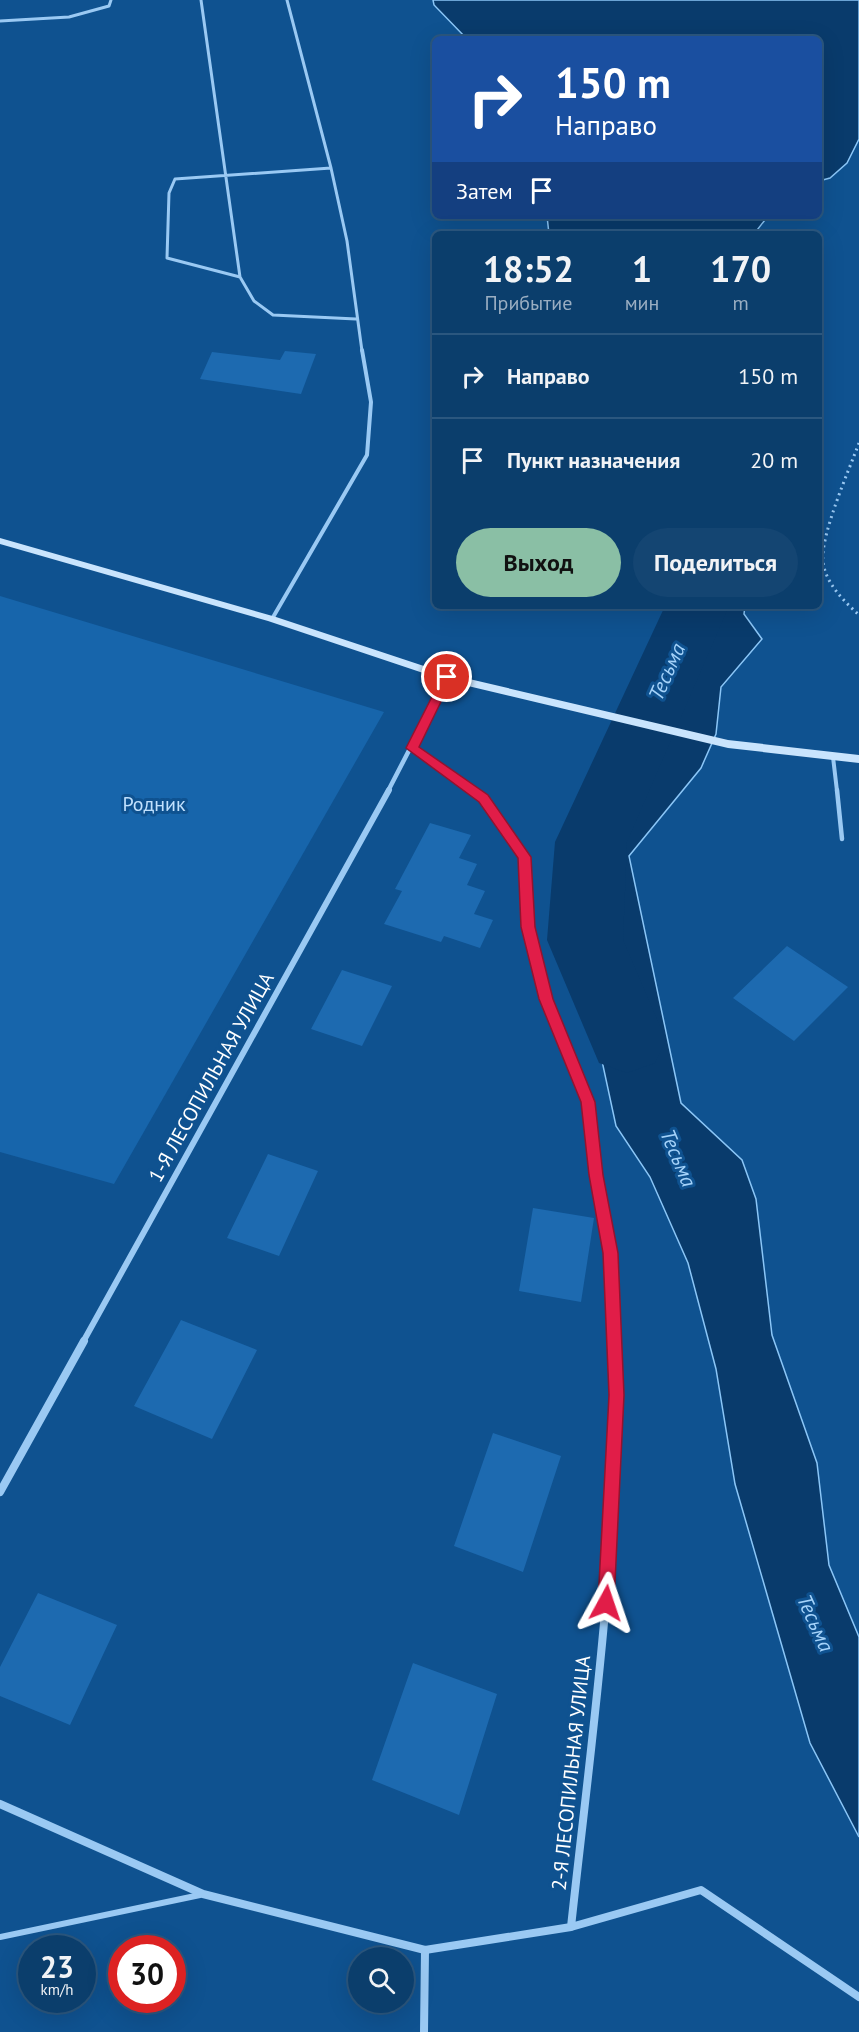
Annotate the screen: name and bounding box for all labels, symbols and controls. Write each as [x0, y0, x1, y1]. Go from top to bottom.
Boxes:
text: 150 m [555, 55, 671, 110]
icon: right [456, 60, 534, 138]
text: Направо [555, 108, 657, 142]
icon: arrive [525, 174, 558, 207]
text: Затем [456, 177, 513, 205]
text: 18:52 [483, 245, 574, 292]
text: 1 [632, 245, 652, 292]
text: 170 [710, 245, 771, 292]
text: Прибытие [484, 290, 572, 316]
text: мин [625, 290, 659, 316]
text: m [733, 290, 749, 316]
icon: right [456, 360, 489, 393]
text: Направо [507, 362, 590, 390]
text: 150 m [738, 362, 798, 390]
icon: arrive [456, 444, 489, 477]
text: Пункт назначения [507, 446, 680, 474]
text: 20 m [750, 446, 798, 474]
button: Выход [456, 528, 621, 597]
button: Поделиться [633, 528, 798, 597]
water label: Тесьма [642, 638, 691, 705]
pin [421, 651, 472, 702]
icon: arrive [430, 660, 463, 693]
park label: Родник [122, 791, 186, 817]
street label: 1-Я ЛЕСОПИЛЬНАЯ УЛИЦА [142, 967, 280, 1187]
water label: Тесьма [654, 1125, 703, 1191]
position arrow [574, 1571, 638, 1635]
water label: Тесьма [791, 1590, 840, 1656]
street label: 2-Я ЛЕСОПИЛЬНАЯ УЛИЦА [546, 1654, 596, 1892]
speed limit sign: 30 [108, 1935, 186, 2013]
text: 23 [40, 1947, 74, 1986]
map controls [348, 1947, 414, 2013]
button: search [348, 1947, 414, 2013]
text: km/h [41, 1980, 73, 1999]

